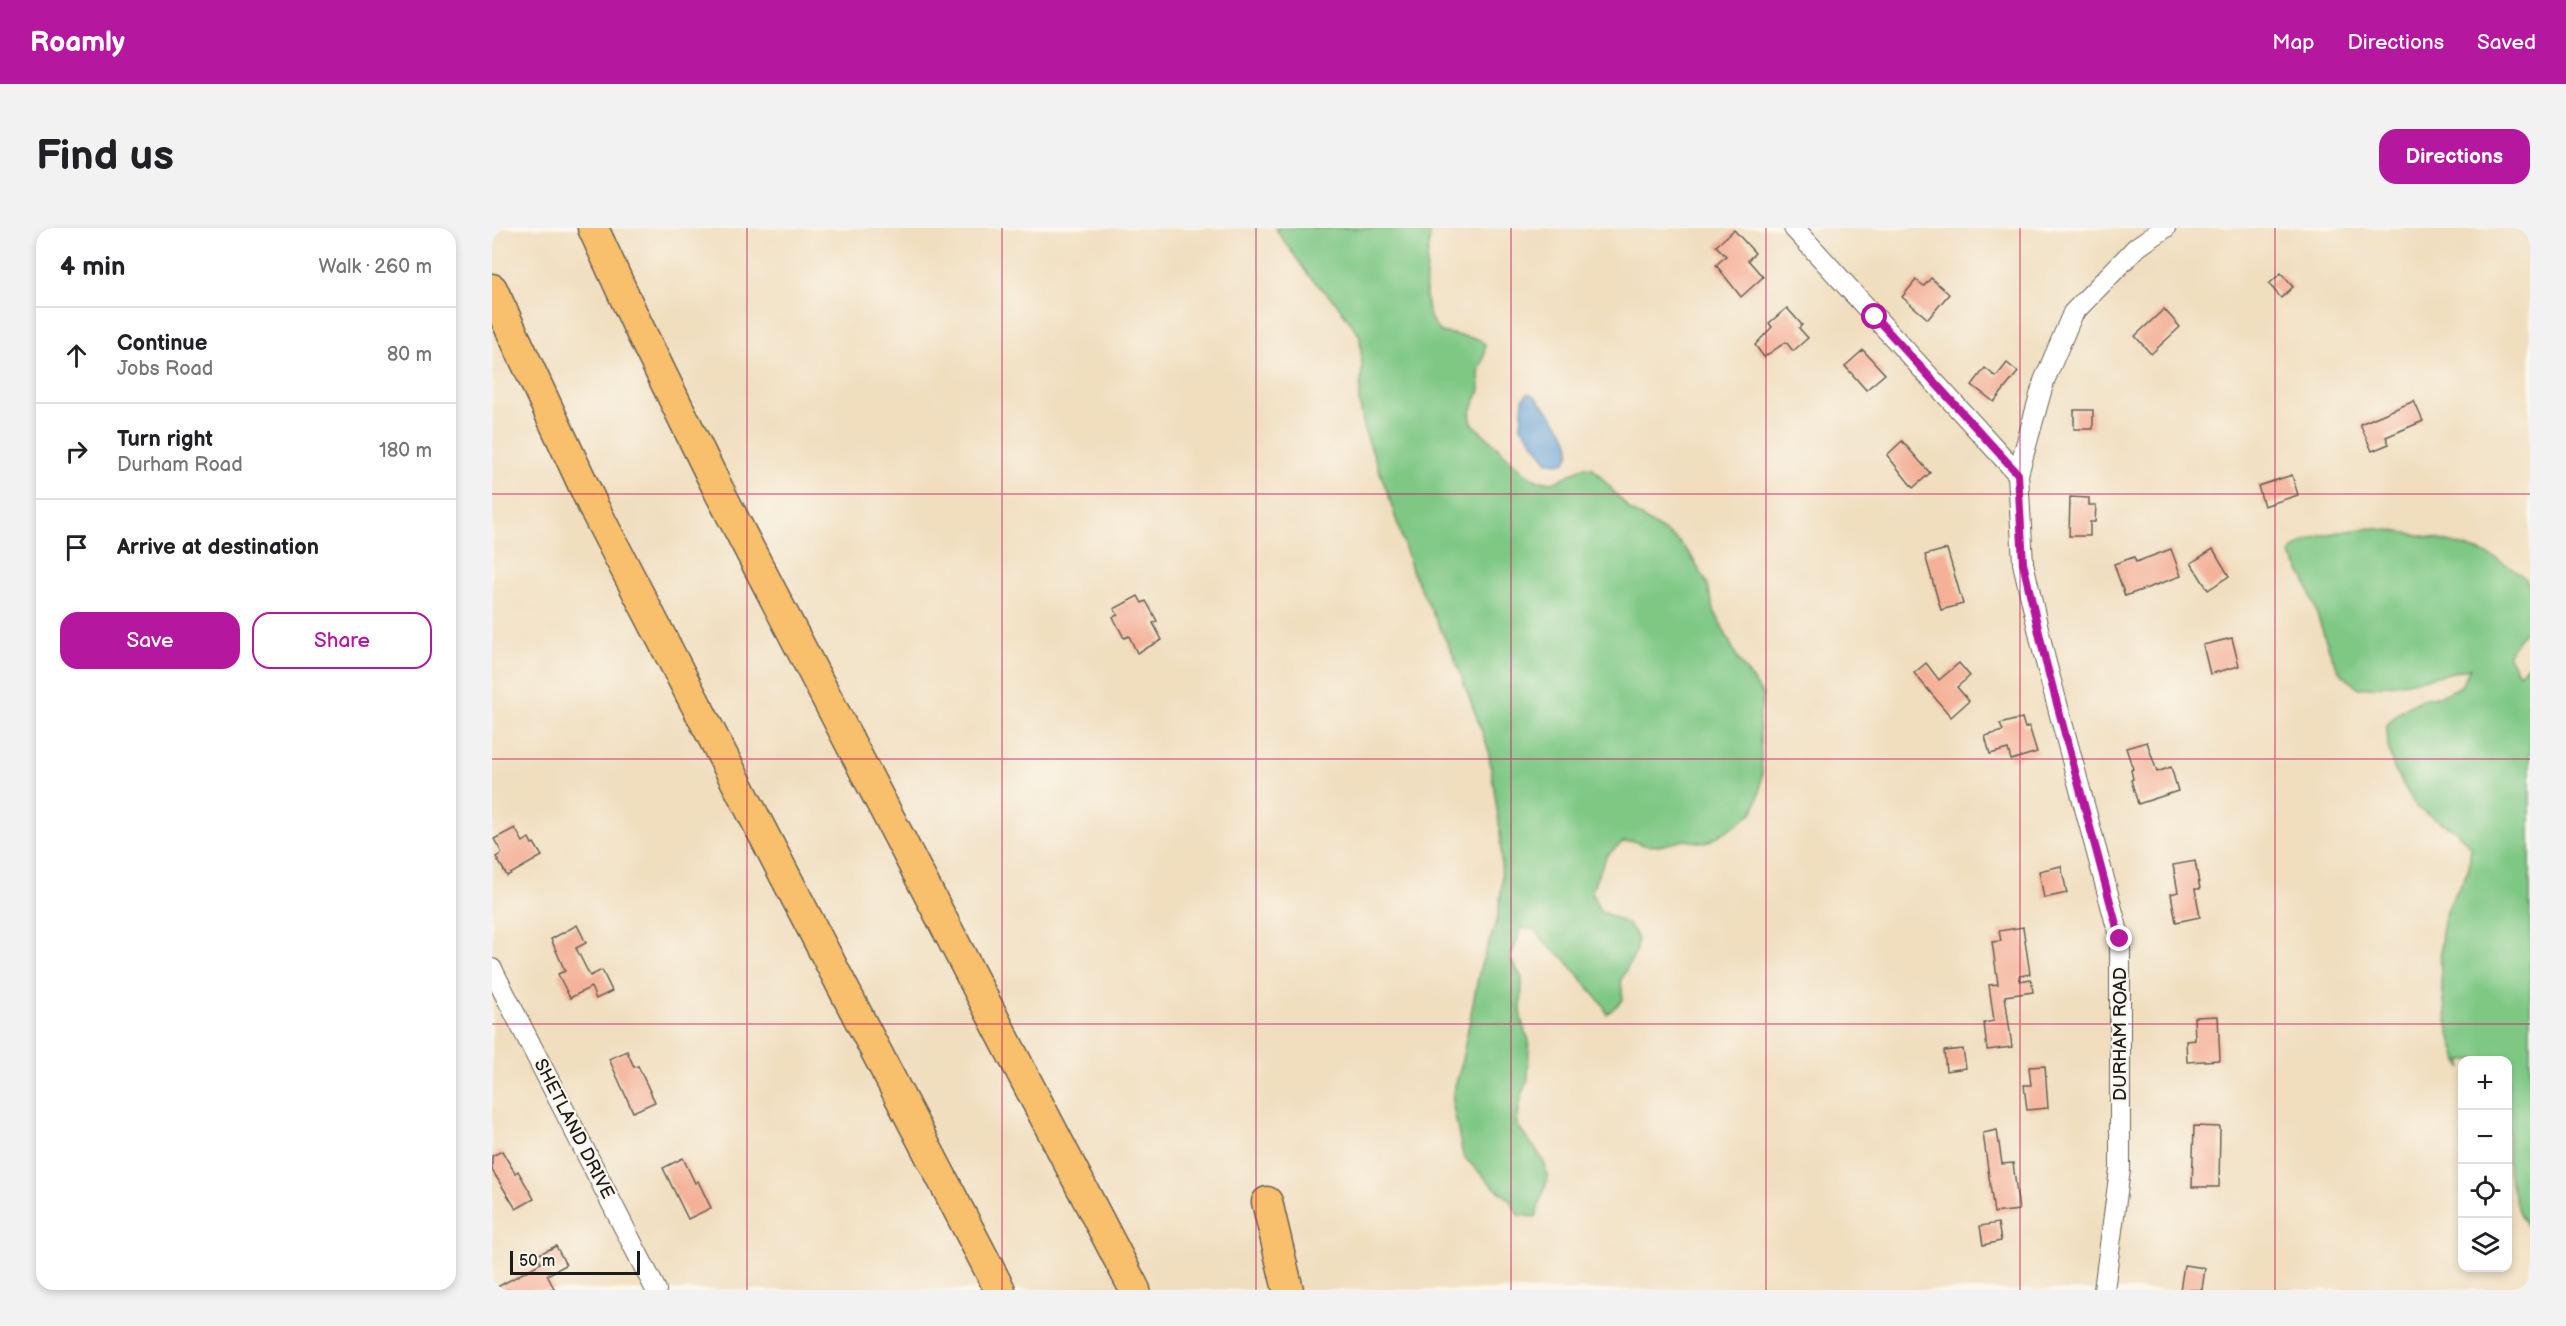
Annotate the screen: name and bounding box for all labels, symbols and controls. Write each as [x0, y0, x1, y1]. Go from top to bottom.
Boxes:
text: Roamly [30, 26, 125, 59]
text: Map [2272, 30, 2315, 55]
text: Directions [2348, 30, 2444, 55]
text: Saved [2477, 30, 2536, 55]
button: Directions [2379, 129, 2530, 184]
text: Find us [36, 131, 174, 182]
text: 4 min [60, 252, 125, 283]
text: Walk · 260 m [319, 255, 432, 279]
route start [1861, 303, 1887, 329]
text: Continue [117, 330, 207, 357]
icon: ahead [60, 339, 93, 372]
text: 80 m [387, 343, 432, 367]
text: Jobs Road [117, 357, 213, 381]
text: Turn right [117, 426, 213, 453]
icon: right [60, 435, 93, 468]
text: 180 m [379, 439, 432, 463]
text: Durham Road [117, 453, 243, 477]
icon: arrive [60, 531, 93, 564]
text: Arrive at destination [117, 534, 319, 561]
button: Save [60, 612, 240, 669]
button: Share [252, 612, 432, 669]
route end [2106, 925, 2132, 951]
street label: DURHAM ROAD [2110, 967, 2131, 1101]
street label: SHETLAND DRIVE [530, 1056, 618, 1203]
map controls [2458, 1056, 2512, 1272]
button: + [2458, 1056, 2512, 1110]
button: − [2458, 1110, 2512, 1164]
button: locate [2458, 1164, 2512, 1218]
button: layers [2458, 1218, 2512, 1272]
scale bar [510, 1248, 640, 1276]
text: 50 m [519, 1252, 555, 1271]

